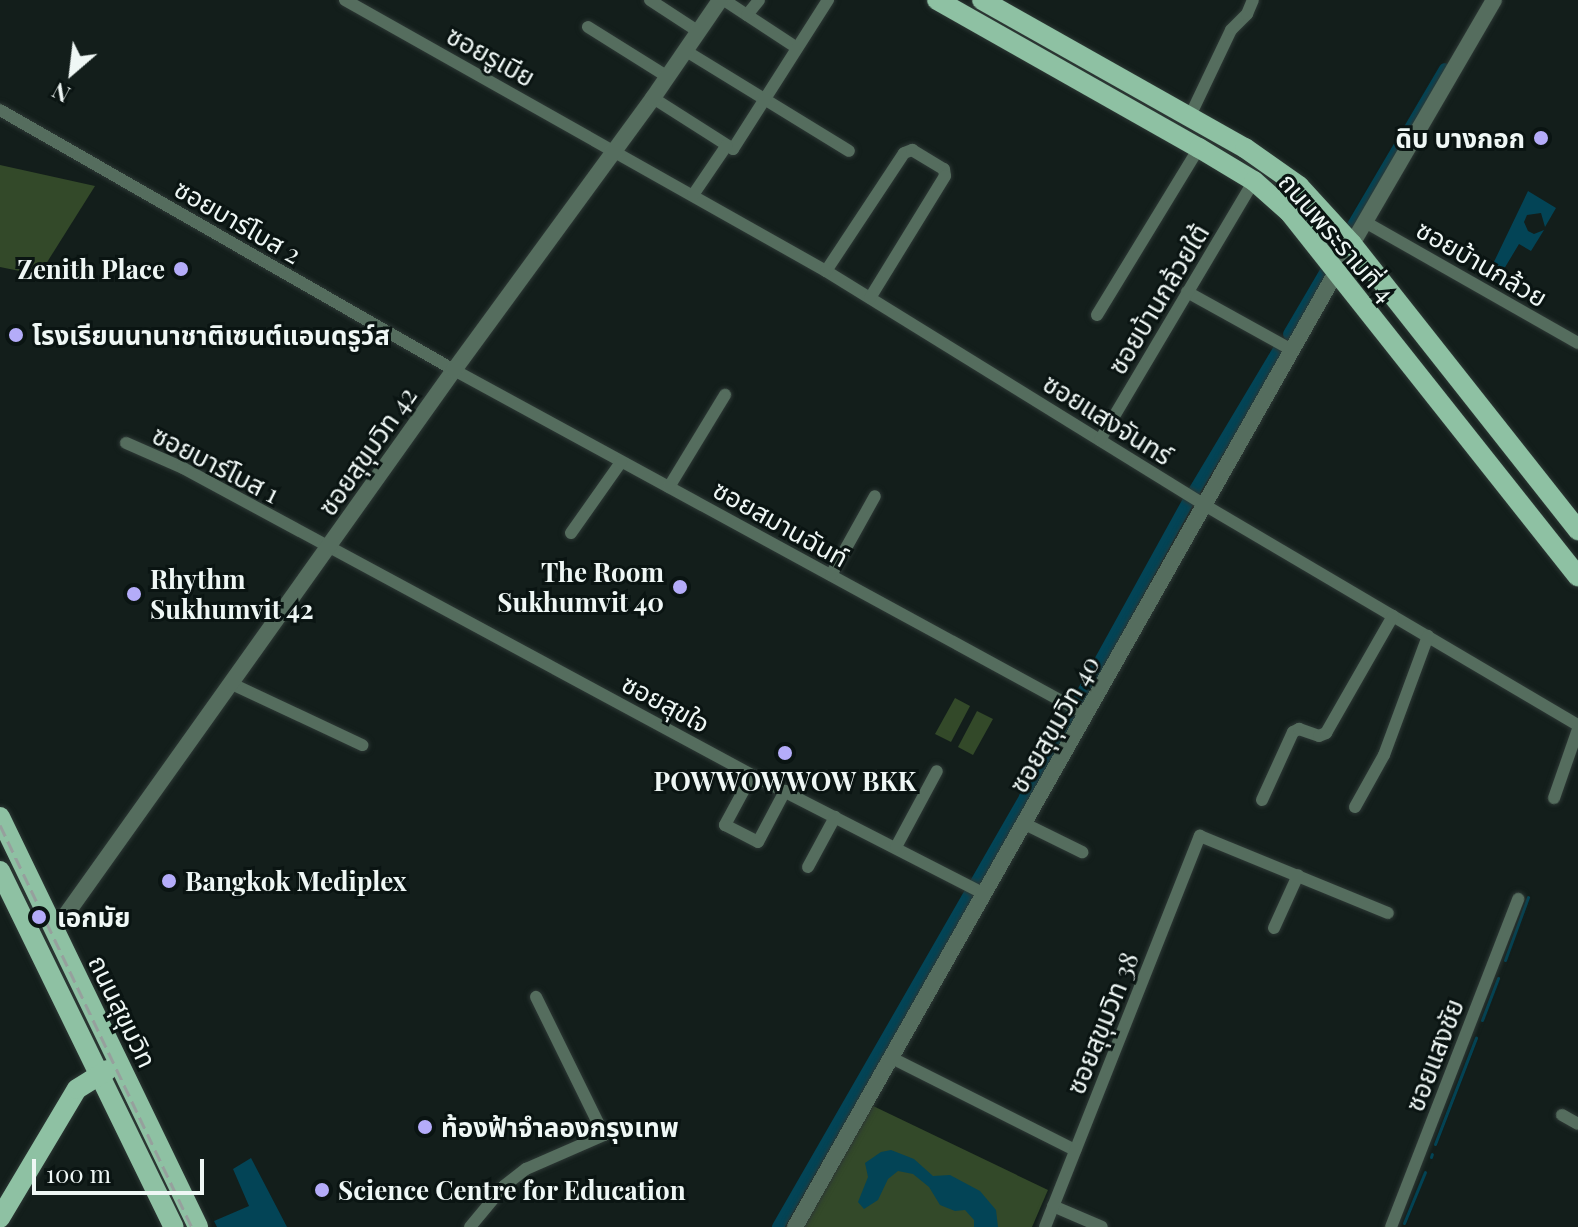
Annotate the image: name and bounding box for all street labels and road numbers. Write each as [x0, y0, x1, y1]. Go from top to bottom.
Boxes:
street label: ซอยรูเบีย [441, 19, 541, 93]
street label: ถนนพระรามที่ 4 [1272, 166, 1402, 308]
street label: ซอยบาร์โบส 2 [169, 172, 307, 270]
street label: ซอยบ้านกล้วย [1411, 213, 1553, 313]
street label: ซอยบ้านกล้วยใต้ [1101, 218, 1215, 380]
street label: ซอยแสงจันทร์ [1038, 367, 1178, 471]
street label: ซอยสุขุมวิท 42 [311, 381, 423, 521]
street label: ซอยบาร์โบส 1 [147, 419, 285, 509]
street label: ซอยสมานฉันท์ [708, 473, 854, 573]
street label: ซอยสุขุมวิท 40 [1002, 650, 1106, 798]
street label: ซอยสุขใจ [617, 667, 715, 739]
street label: ซอยสุขุมวิท 38 [1059, 948, 1145, 1098]
street label: ถนนสุขุมวิท [82, 950, 164, 1072]
street label: ซอยแสงชัย [1398, 994, 1470, 1116]

